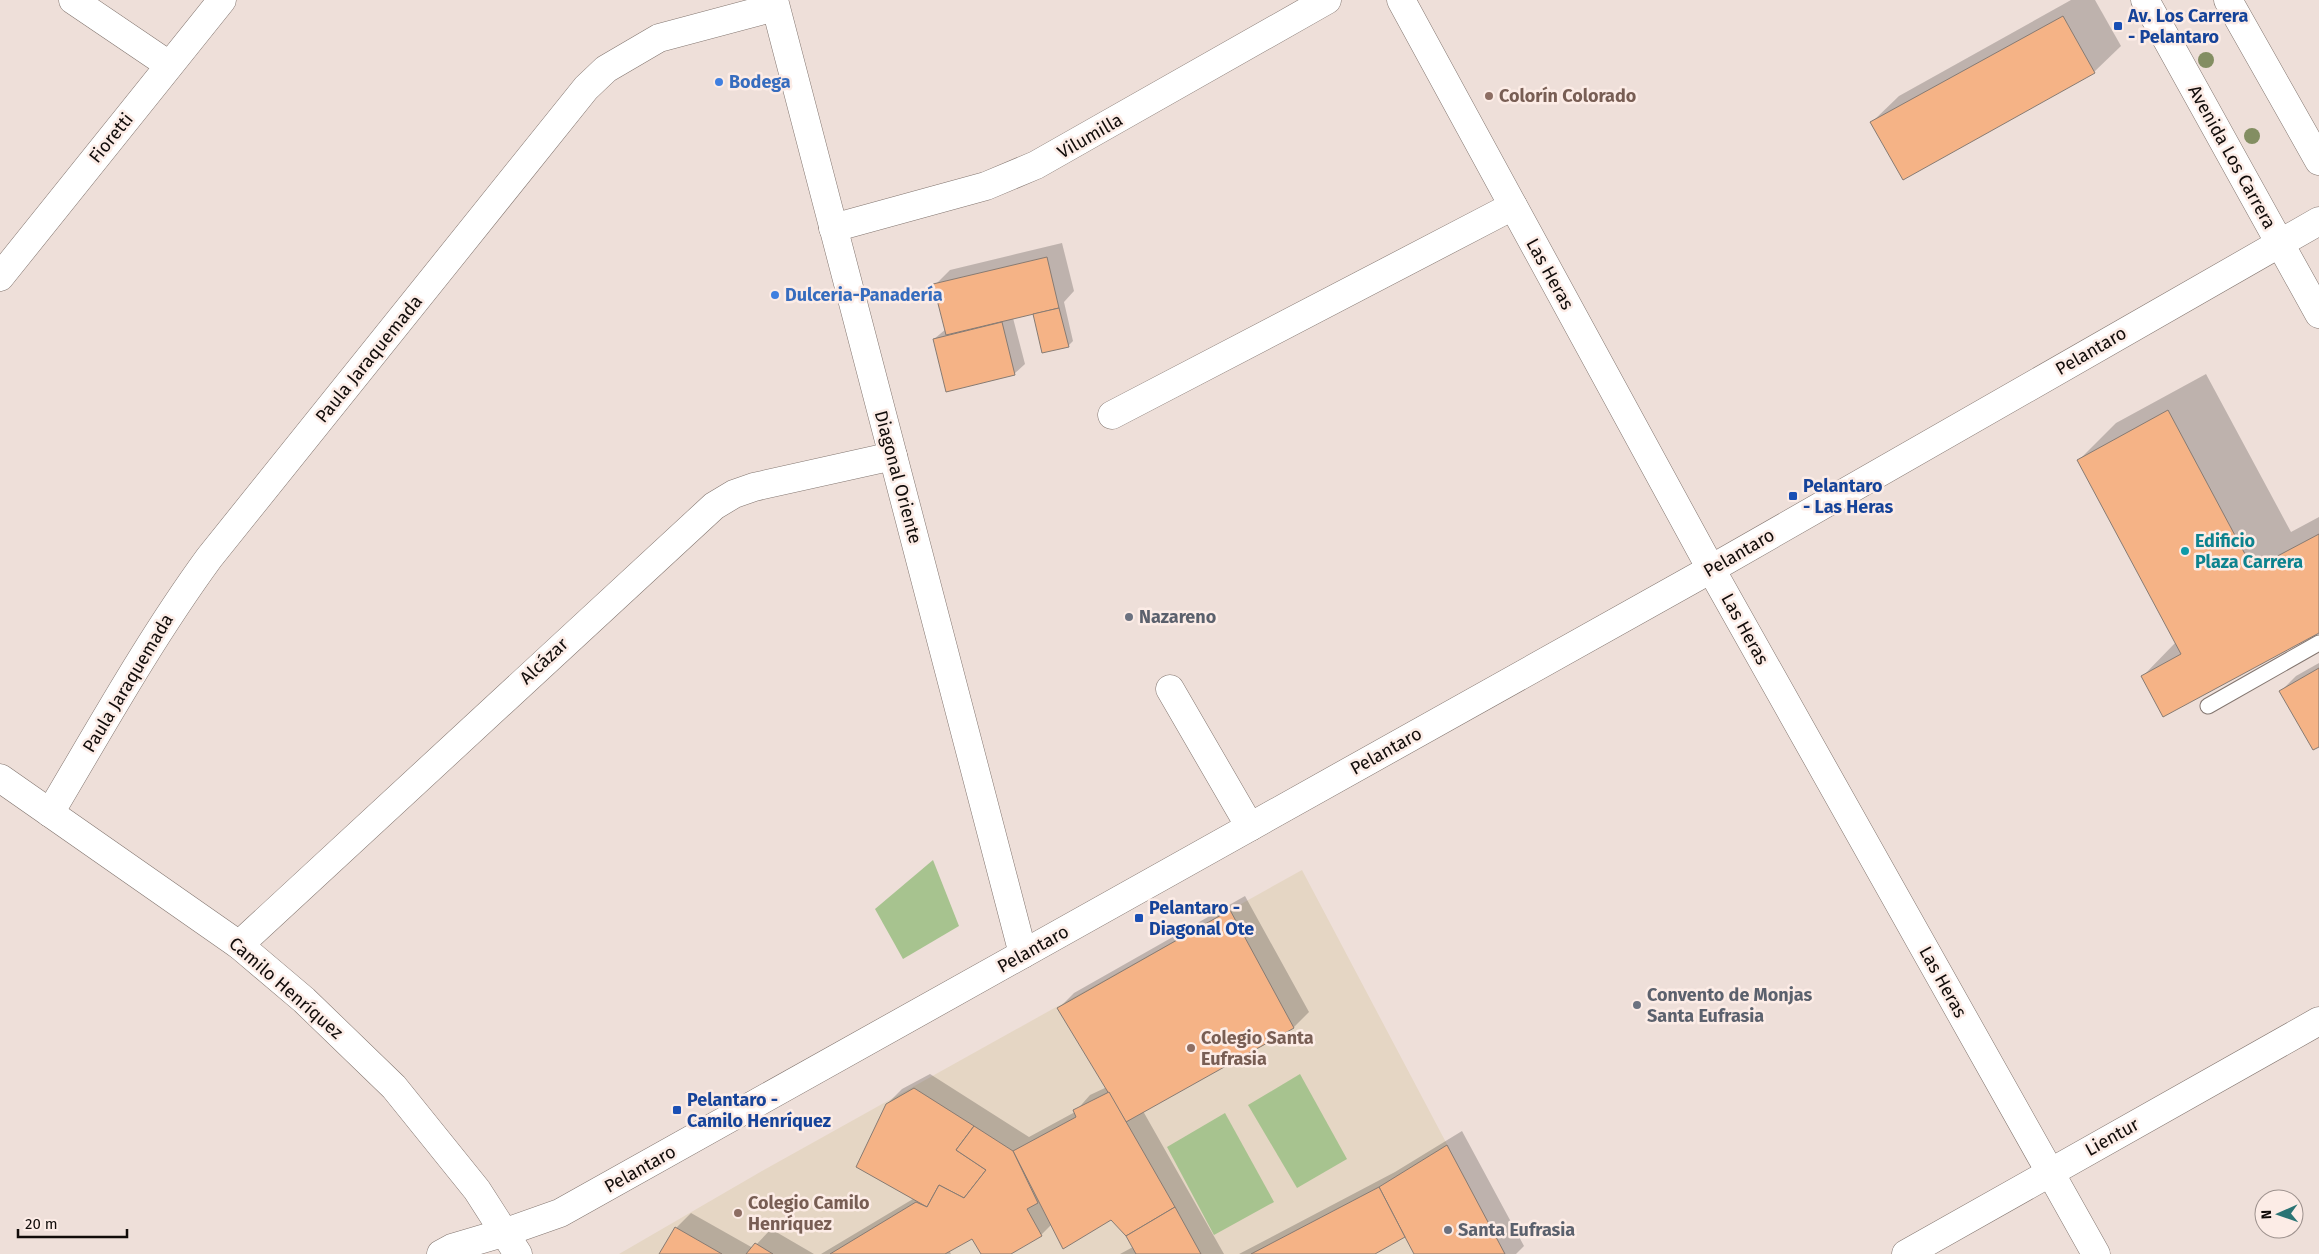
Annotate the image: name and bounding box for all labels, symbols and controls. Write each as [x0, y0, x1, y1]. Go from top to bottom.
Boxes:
place label: Av. Los Carrera - Pelantaro [2127, 5, 2248, 48]
marker: Av. Los Carrera - Pelantaro [2112, 20, 2124, 32]
place label: Bodega [729, 71, 791, 93]
marker: Bodega [713, 76, 725, 88]
street label: Avenida Los Carrera [2183, 81, 2281, 233]
place label: Colorín Colorado [1499, 85, 1636, 107]
marker: Colorín Colorado [1483, 90, 1495, 102]
street label: Fioretti [84, 109, 138, 167]
street label: Vilumilla [1053, 109, 1127, 163]
street label: Las Heras [1521, 235, 1579, 313]
place label: Dulceria-Panadería [785, 284, 943, 306]
marker: Dulceria-Panadería [769, 289, 781, 301]
street label: Paula Jaraquemada [311, 291, 427, 427]
street label: Pelantaro [2052, 322, 2130, 380]
street label: Diagonal Oriente [870, 408, 926, 546]
place label: Pelantaro - Las Heras [1803, 475, 1893, 518]
marker: Pelantaro - Las Heras [1787, 490, 1799, 502]
street label: Pelantaro [1700, 524, 1778, 582]
place label: Edificio Plaza Carrera [2195, 530, 2303, 573]
marker: Edificio Plaza Carrera [2179, 545, 2191, 557]
street label: Las Heras [1716, 590, 1774, 668]
place label: Nazareno [1139, 606, 1216, 628]
street label: Paula Jaraquemada [78, 610, 178, 756]
marker: Nazareno [1123, 611, 1135, 623]
street label: Alcázar [515, 633, 573, 689]
street label: Pelantaro [1346, 722, 1426, 780]
place label: Pelantaro - Diagonal Ote [1149, 897, 1254, 940]
marker: Pelantaro - Diagonal Ote [1133, 912, 1145, 924]
street label: Pelantaro [993, 920, 1073, 978]
street label: Camilo Henríquez [224, 932, 348, 1044]
street label: Las Heras [1914, 943, 1972, 1021]
place label: Convento de Monjas Santa Eufrasia [1647, 984, 1812, 1027]
marker: Convento de Monjas Santa Eufrasia [1631, 999, 1643, 1011]
place label: Colegio Santa Eufrasia [1201, 1027, 1314, 1070]
marker: Colegio Santa Eufrasia [1185, 1042, 1197, 1054]
place label: Pelantaro - Camilo Henríquez [687, 1089, 831, 1132]
marker: Pelantaro - Camilo Henríquez [671, 1104, 683, 1116]
street label: Lientur [2081, 1113, 2143, 1161]
street label: Pelantaro [600, 1140, 680, 1198]
north arrow [2254, 1189, 2304, 1239]
place label: Colegio Camilo Henríquez [748, 1192, 870, 1235]
scale bar [18, 1206, 126, 1238]
marker: Colegio Camilo Henríquez [732, 1207, 744, 1219]
text: N [2258, 1209, 2275, 1219]
text: 20 m [25, 1215, 58, 1233]
place label: Santa Eufrasia [1458, 1219, 1575, 1241]
marker: Santa Eufrasia [1442, 1224, 1454, 1236]

